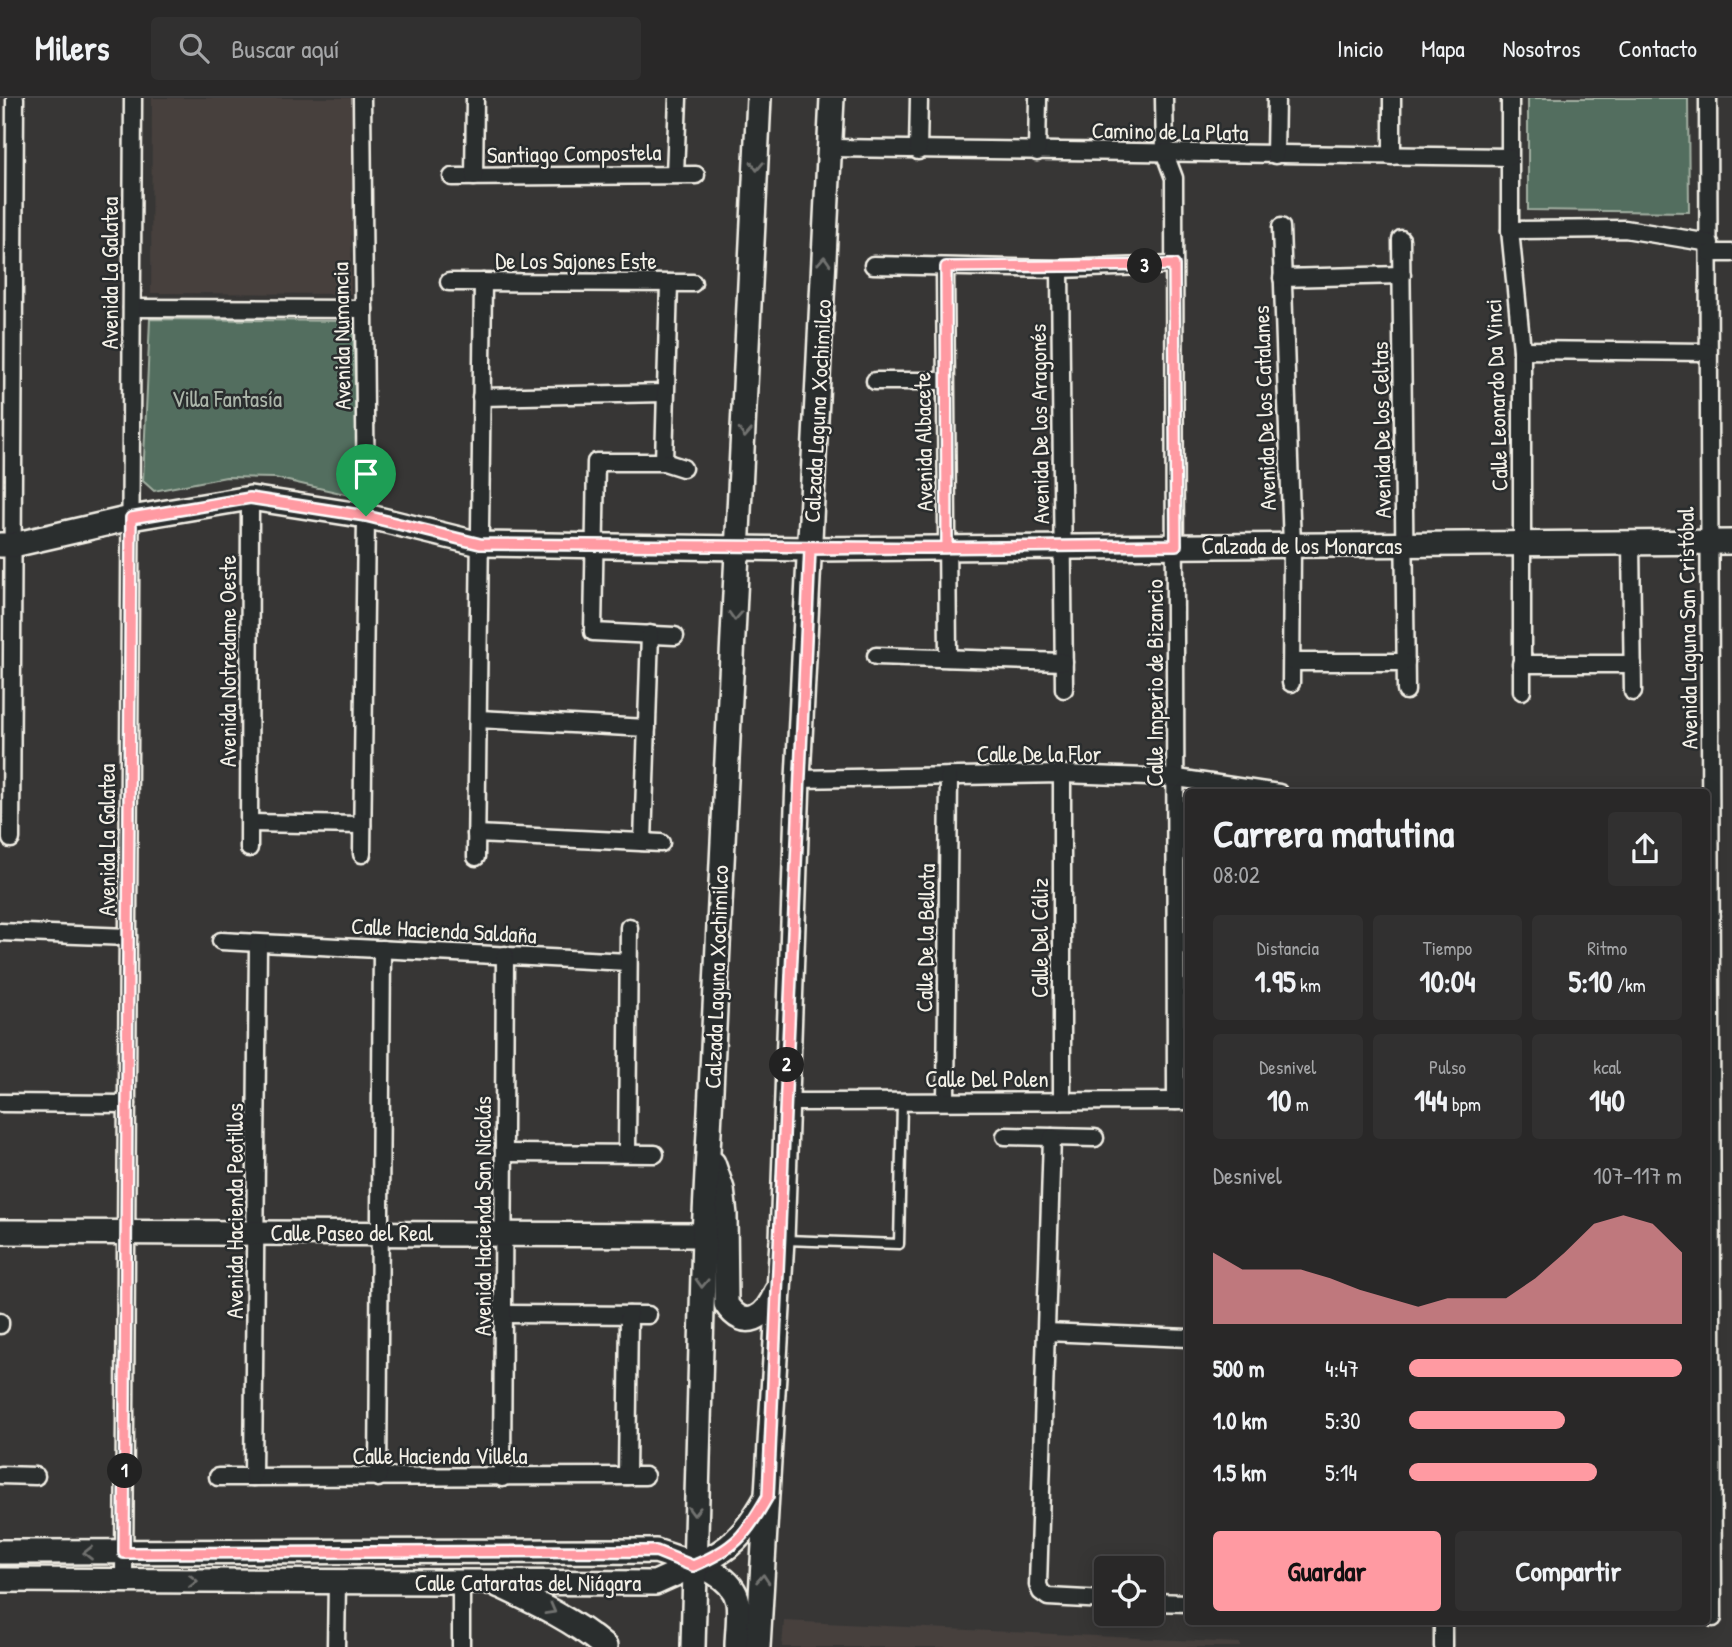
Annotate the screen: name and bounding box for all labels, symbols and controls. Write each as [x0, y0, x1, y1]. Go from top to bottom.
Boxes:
search box [151, 17, 641, 80]
text: Milers [35, 26, 109, 70]
icon: search [175, 29, 213, 67]
text: Buscar aquí [231, 31, 340, 66]
text: Inicio [1337, 32, 1383, 64]
text: Mapa [1421, 32, 1465, 64]
text: Nosotros [1503, 32, 1580, 64]
text: Contacto [1618, 32, 1697, 64]
street label: Camino de La Plata [1091, 114, 1249, 148]
street label: Santiago Compostela [486, 136, 662, 170]
one-way arrow [749, 161, 764, 172]
street label: Avenida La Galatea [94, 197, 125, 349]
street label: De Los Sajones Este [495, 245, 657, 276]
pin: 3 [1128, 248, 1162, 284]
text: 3 [1140, 252, 1149, 278]
one-way arrow [817, 255, 832, 266]
street label: Avenida Numancia [324, 262, 358, 410]
street label: Calle Leonardo Da Vinci [1477, 298, 1515, 492]
street label: Calzada Laguna Xochimilco [796, 299, 838, 523]
street label: Avenida De los Catalanes [1245, 305, 1283, 511]
street label: Avenida De los Aragonés [1022, 323, 1056, 524]
street label: Avenida De los Celtas [1364, 341, 1398, 519]
street label: Avenida Albacete [906, 372, 940, 512]
park label: Villa Fantasía [172, 383, 282, 414]
one-way arrow [737, 428, 752, 439]
pin [336, 444, 396, 516]
icon: arrive [347, 455, 385, 493]
street label: Avenida Laguna San Cristóbal [1669, 506, 1705, 750]
street label: Calzada de los Monarcas [1202, 530, 1403, 561]
street label: Avenida Notredame Oeste [212, 555, 243, 767]
street label: Calle Imperio de Bizancio [1139, 579, 1170, 787]
one-way arrow [728, 611, 743, 622]
street label: Calle De la Flor [977, 738, 1101, 769]
street label: Avenida La Galatea [91, 764, 122, 916]
text: Carrera matutina [1213, 807, 1454, 859]
button: share [1608, 812, 1682, 886]
text: 08:02 [1213, 859, 1260, 890]
street label: Calle De la Bellota [908, 863, 942, 1013]
street label: Calzada Laguna Xochimilco [697, 865, 735, 1089]
street label: Calle Del Cáliz [1024, 878, 1055, 998]
street label: Calle Hacienda Saldaña [350, 910, 538, 950]
text: Distancia [1257, 935, 1319, 961]
text: Tiempo [1423, 935, 1472, 961]
text: Ritmo [1587, 935, 1627, 961]
text: 1.95 [1255, 961, 1296, 1001]
text: 10:04 [1420, 961, 1475, 1001]
text: 5:10 [1569, 961, 1613, 1001]
text: km [1296, 972, 1321, 998]
text: /km [1613, 972, 1646, 998]
pin: 2 [770, 1048, 804, 1082]
text: 2 [782, 1051, 791, 1077]
text: Desnivel [1259, 1054, 1316, 1080]
text: Pulso [1429, 1054, 1466, 1080]
text: kcal [1593, 1054, 1621, 1080]
street label: Calle Del Polen [925, 1063, 1049, 1094]
text: 10 [1267, 1080, 1291, 1120]
text: 144 [1414, 1080, 1448, 1120]
text: 140 [1589, 1080, 1625, 1120]
text: m [1291, 1091, 1309, 1117]
text: bpm [1448, 1091, 1481, 1117]
street label: Avenida Hacienda San Nicolás [467, 1096, 498, 1336]
street label: Avenida Hacienda Peotillos [219, 1103, 250, 1319]
text: Desnivel [1213, 1160, 1282, 1191]
text: 107–117 m [1593, 1160, 1682, 1191]
street label: Calle Paseo del Real [271, 1217, 434, 1248]
one-way arrow [694, 1278, 709, 1289]
text: 500 m [1213, 1353, 1264, 1384]
text: 4:47 [1325, 1353, 1359, 1384]
text: 1.0 km [1213, 1405, 1267, 1436]
text: 5:30 [1325, 1405, 1361, 1436]
street label: Calle Hacienda Villela [353, 1440, 527, 1471]
pin: 1 [108, 1454, 142, 1488]
text: 1 [121, 1457, 128, 1483]
text: 1.5 km [1213, 1457, 1266, 1488]
text: 5:14 [1325, 1457, 1357, 1488]
one-way arrow [686, 1506, 702, 1517]
button: Guardar [1213, 1531, 1441, 1611]
button: Compartir [1455, 1531, 1682, 1611]
one-way arrow [83, 1545, 93, 1561]
map controls [1094, 1556, 1164, 1626]
button: locate [1094, 1556, 1164, 1626]
street label: Calle Cataratas del Niágara [415, 1567, 641, 1598]
one-way arrow [188, 1573, 198, 1589]
one-way arrow [755, 1573, 770, 1584]
one-way arrow [544, 1602, 556, 1615]

